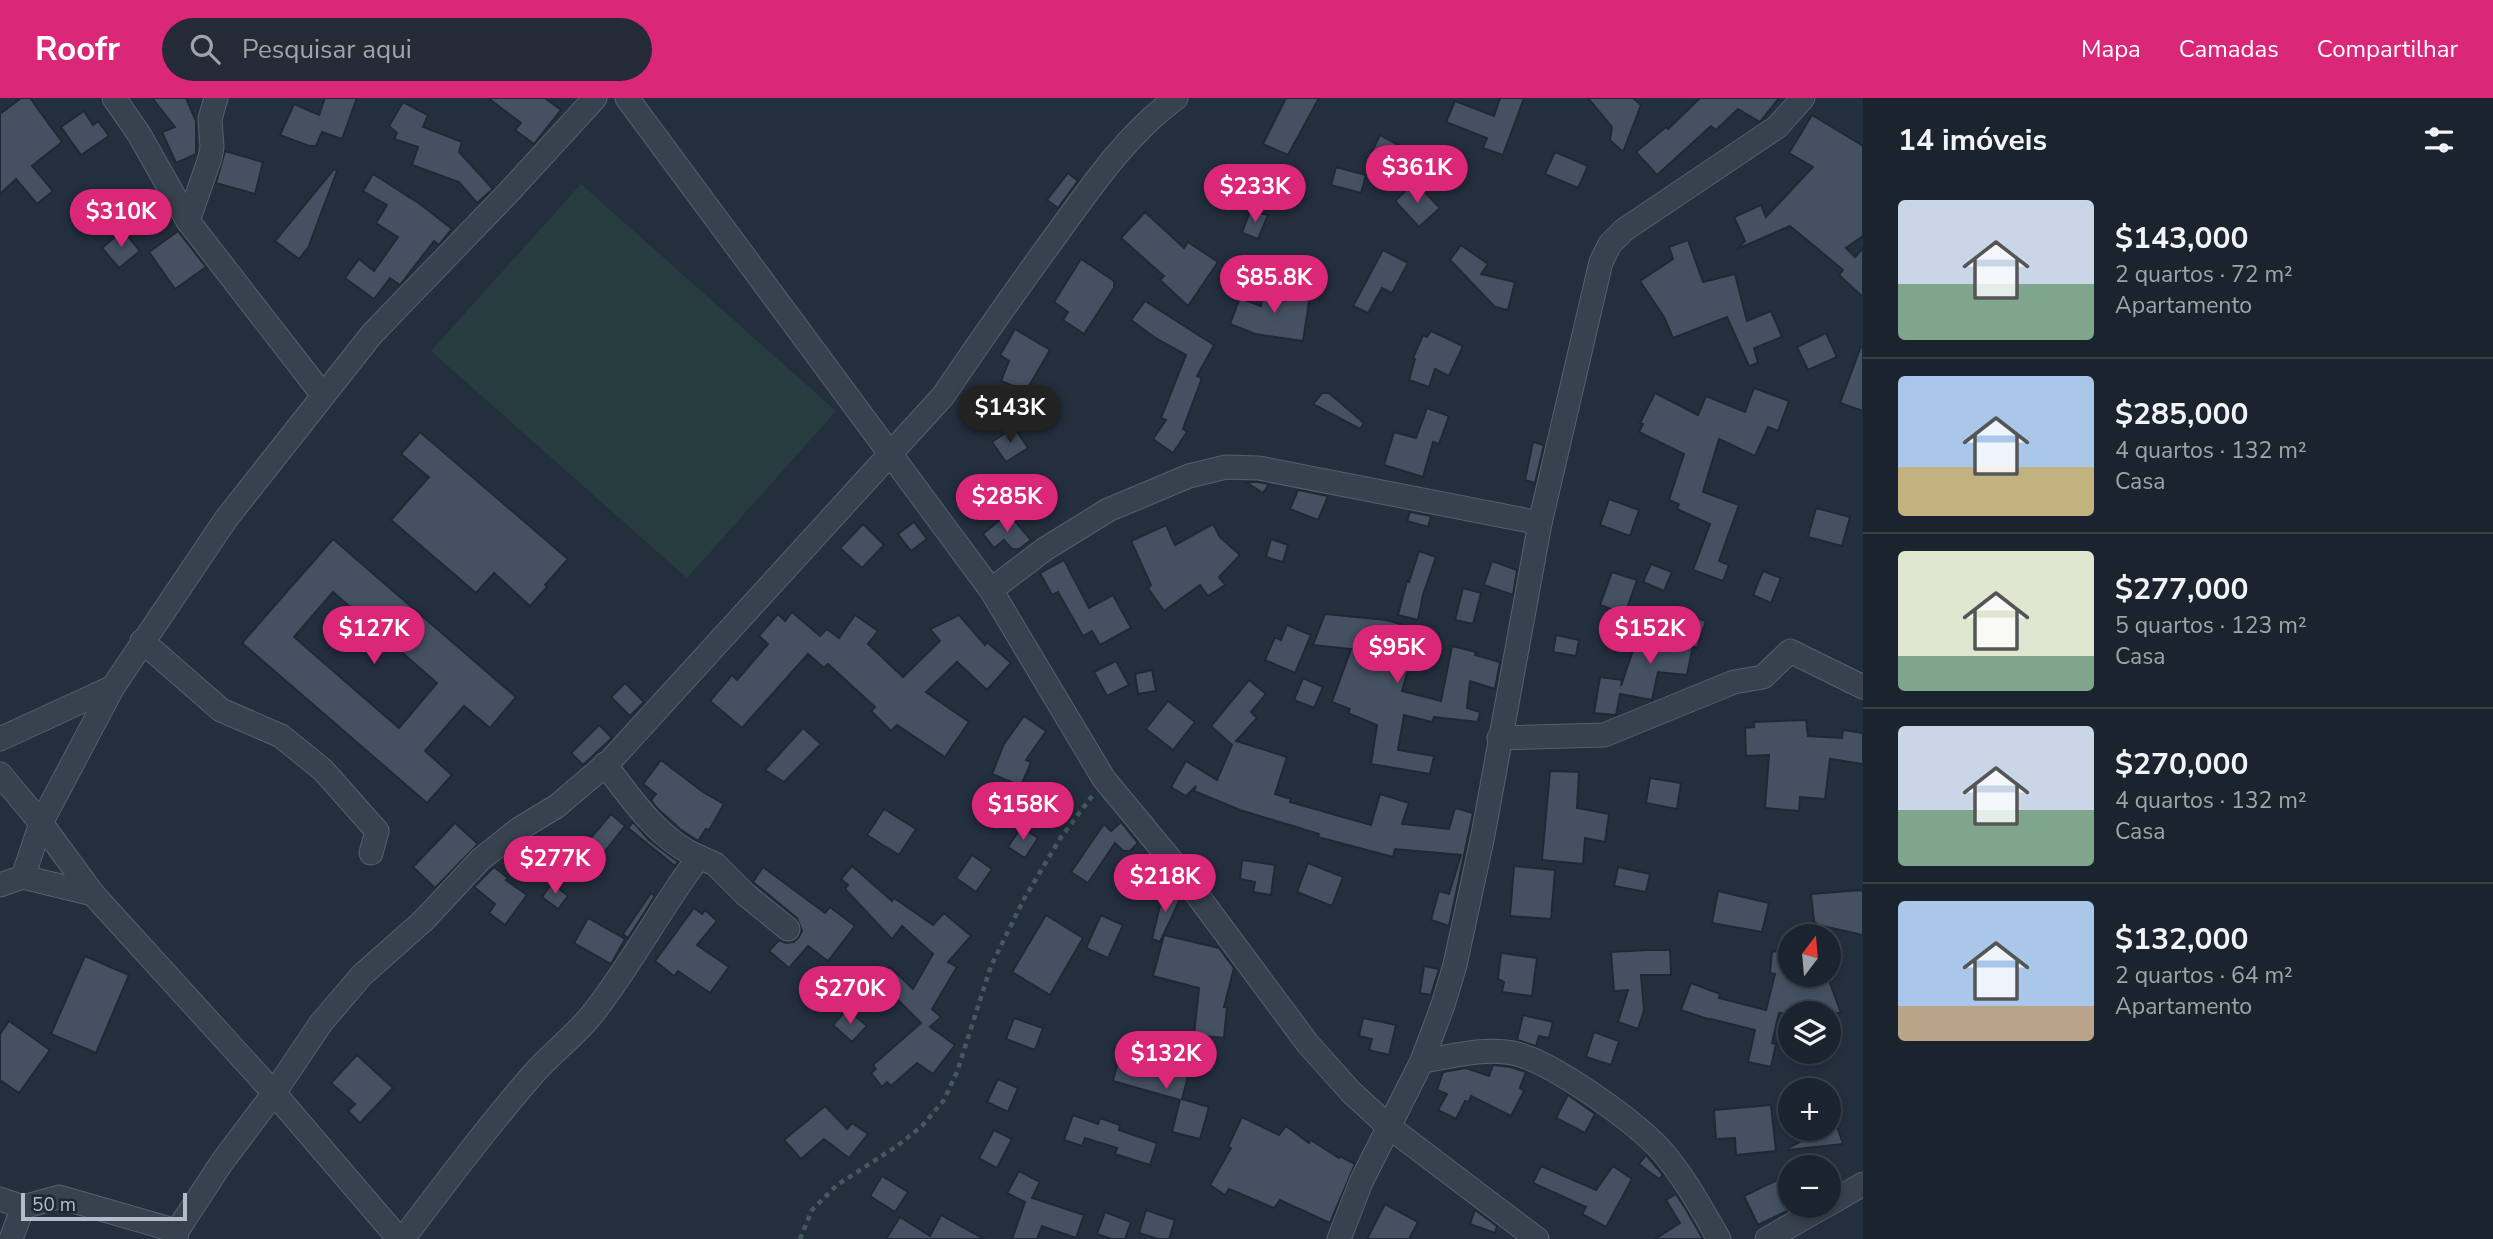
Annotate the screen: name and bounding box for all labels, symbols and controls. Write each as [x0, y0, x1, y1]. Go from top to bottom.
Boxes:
search box [162, 18, 652, 81]
text: Roofr [35, 27, 120, 72]
icon: search [186, 30, 224, 68]
text: Pesquisar aqui [242, 32, 412, 67]
text: Mapa [2081, 33, 2141, 65]
text: Camadas [2179, 33, 2279, 65]
text: Compartilhar [2317, 33, 2458, 65]
text: 14 imóveis [1898, 120, 2047, 161]
icon: filters [2420, 121, 2458, 159]
pin: $361K [1368, 146, 1466, 205]
text: $361K [1382, 152, 1452, 183]
pin: $233K [1206, 164, 1304, 224]
text: $233K [1220, 171, 1290, 202]
pin: $310K [72, 190, 170, 249]
text: $310K [86, 196, 156, 227]
text: $143,000 [2115, 218, 2248, 259]
icon: home [1954, 228, 2038, 312]
pin: $85.8K [1217, 256, 1331, 315]
text: 2 quartos · 72 m² [2115, 259, 2293, 290]
text: $85.8K [1236, 262, 1312, 293]
text: Apartamento [2115, 290, 2252, 321]
pin: $143K [961, 386, 1059, 445]
text: $143K [975, 392, 1045, 423]
text: $285,000 [2115, 394, 2248, 435]
icon: home [1954, 404, 2038, 488]
text: 4 quartos · 132 m² [2115, 435, 2307, 466]
text: Casa [2115, 466, 2166, 497]
pin: $285K [958, 474, 1056, 534]
text: $285K [972, 481, 1042, 512]
text: $277,000 [2115, 569, 2248, 610]
icon: home [1954, 579, 2038, 663]
pin: $127K [325, 606, 423, 666]
pin: $152K [1601, 606, 1699, 666]
text: 5 quartos · 123 m² [2115, 610, 2307, 641]
text: $127K [339, 613, 409, 644]
text: $152K [1615, 613, 1685, 644]
pin: $95K [1356, 626, 1438, 685]
text: $95K [1369, 632, 1425, 663]
text: Casa [2115, 641, 2166, 672]
text: $270,000 [2115, 744, 2248, 785]
icon: home [1954, 754, 2038, 838]
pin: $158K [974, 782, 1072, 842]
text: 4 quartos · 132 m² [2115, 785, 2307, 816]
text: $158K [988, 789, 1058, 820]
text: Casa [2115, 816, 2166, 847]
pin: $277K [506, 836, 604, 896]
text: $277K [520, 843, 590, 874]
pin: $218K [1116, 854, 1214, 914]
text: $218K [1130, 861, 1200, 892]
text: $132,000 [2115, 919, 2248, 960]
north arrow [1778, 924, 1841, 987]
map controls [1778, 924, 1841, 1218]
icon: home [1954, 929, 2038, 1013]
text: 2 quartos · 64 m² [2115, 960, 2293, 991]
pin: $270K [801, 967, 899, 1026]
text: $270K [815, 973, 885, 1004]
text: Apartamento [2115, 991, 2252, 1022]
button: layers [1778, 1001, 1841, 1064]
pin: $132K [1117, 1032, 1215, 1091]
text: $132K [1131, 1038, 1201, 1069]
button: + [1778, 1078, 1841, 1141]
button: − [1778, 1155, 1841, 1218]
scale bar [21, 1190, 187, 1222]
text: 50 m [32, 1192, 76, 1218]

